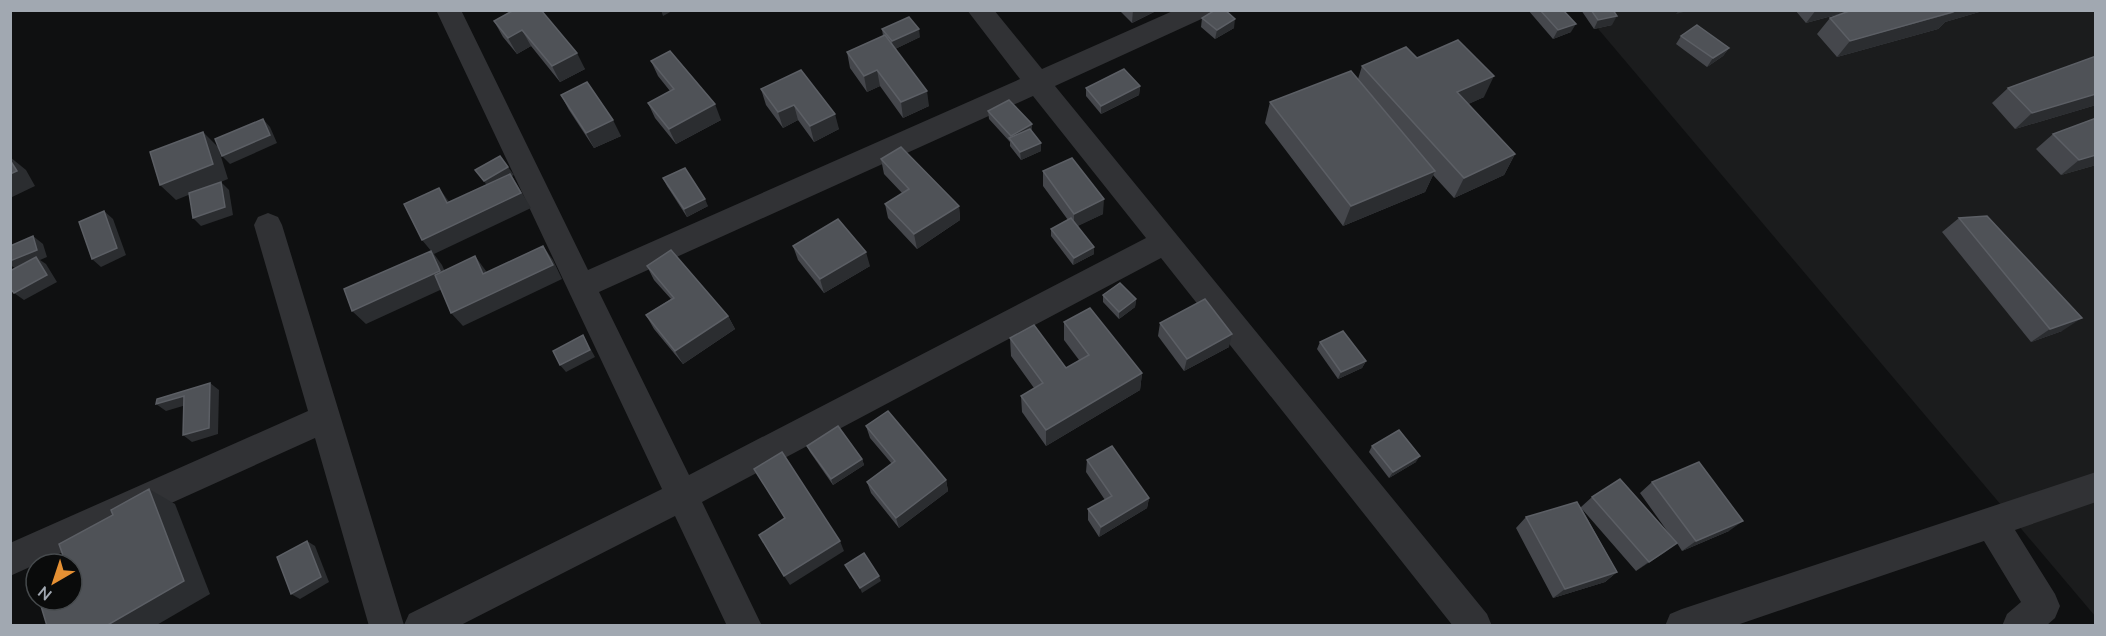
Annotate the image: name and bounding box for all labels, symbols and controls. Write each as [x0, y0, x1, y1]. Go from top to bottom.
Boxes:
north arrow [24, 552, 84, 612]
text: N [34, 581, 57, 605]

